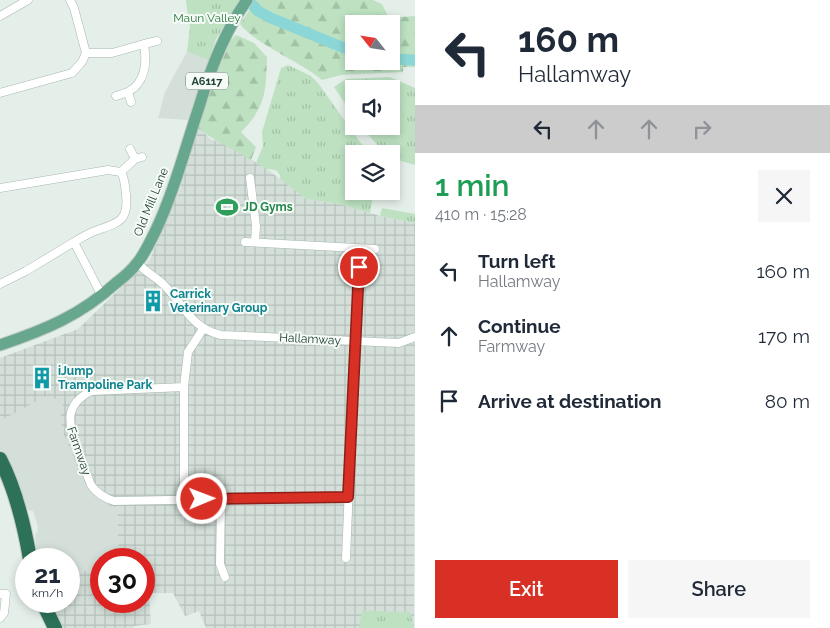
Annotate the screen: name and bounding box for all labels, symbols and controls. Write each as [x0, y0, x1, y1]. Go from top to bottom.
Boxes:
park label: Maun Valley [173, 11, 241, 25]
north arrow [345, 15, 400, 70]
map controls [345, 15, 400, 200]
text: 160 m [518, 19, 619, 60]
icon: left [435, 20, 500, 85]
text: Hallamway [518, 61, 631, 87]
road number: A6117 [186, 72, 228, 90]
button: sound [345, 80, 400, 135]
icon: left [529, 115, 557, 143]
icon: ahead [582, 115, 610, 143]
icon: ahead [635, 115, 663, 143]
icon: right [688, 115, 716, 143]
button: layers [345, 145, 400, 200]
street label: Old Mill Lane [131, 166, 171, 238]
text: 1 min [435, 168, 510, 203]
button: close [758, 170, 810, 222]
sports icon: JD Gyms [214, 194, 240, 220]
place label: JD Gyms [243, 200, 293, 214]
text: 410 m · 15:28 [435, 205, 527, 224]
pin [338, 246, 380, 288]
text: Turn left [478, 250, 555, 272]
icon: arrive [345, 253, 373, 281]
icon: left [435, 257, 463, 285]
text: 160 m [756, 260, 810, 282]
text: Hallamway [478, 272, 560, 291]
place label: Carrick Veterinary Group [170, 287, 268, 315]
building icon: Carrick Veterinary Group [140, 288, 166, 314]
text: Continue [478, 315, 561, 337]
icon: ahead [435, 322, 463, 350]
text: 170 m [758, 325, 810, 347]
street label: Hallamway [279, 330, 342, 348]
text: Farmway [478, 337, 545, 356]
place label: iJump Trampoline Park [58, 364, 152, 392]
building icon: iJump Trampoline Park [29, 365, 55, 391]
icon: arrive [435, 387, 463, 415]
text: Arrive at destination [478, 390, 662, 412]
text: 80 m [765, 390, 810, 412]
street label: Farmway [64, 425, 94, 478]
position arrow [175, 472, 227, 524]
speed limit sign: 30 [90, 548, 155, 613]
text: 21 [34, 559, 61, 589]
button: Exit [435, 560, 618, 618]
button: Share [628, 560, 810, 618]
text: km/h [32, 586, 63, 600]

